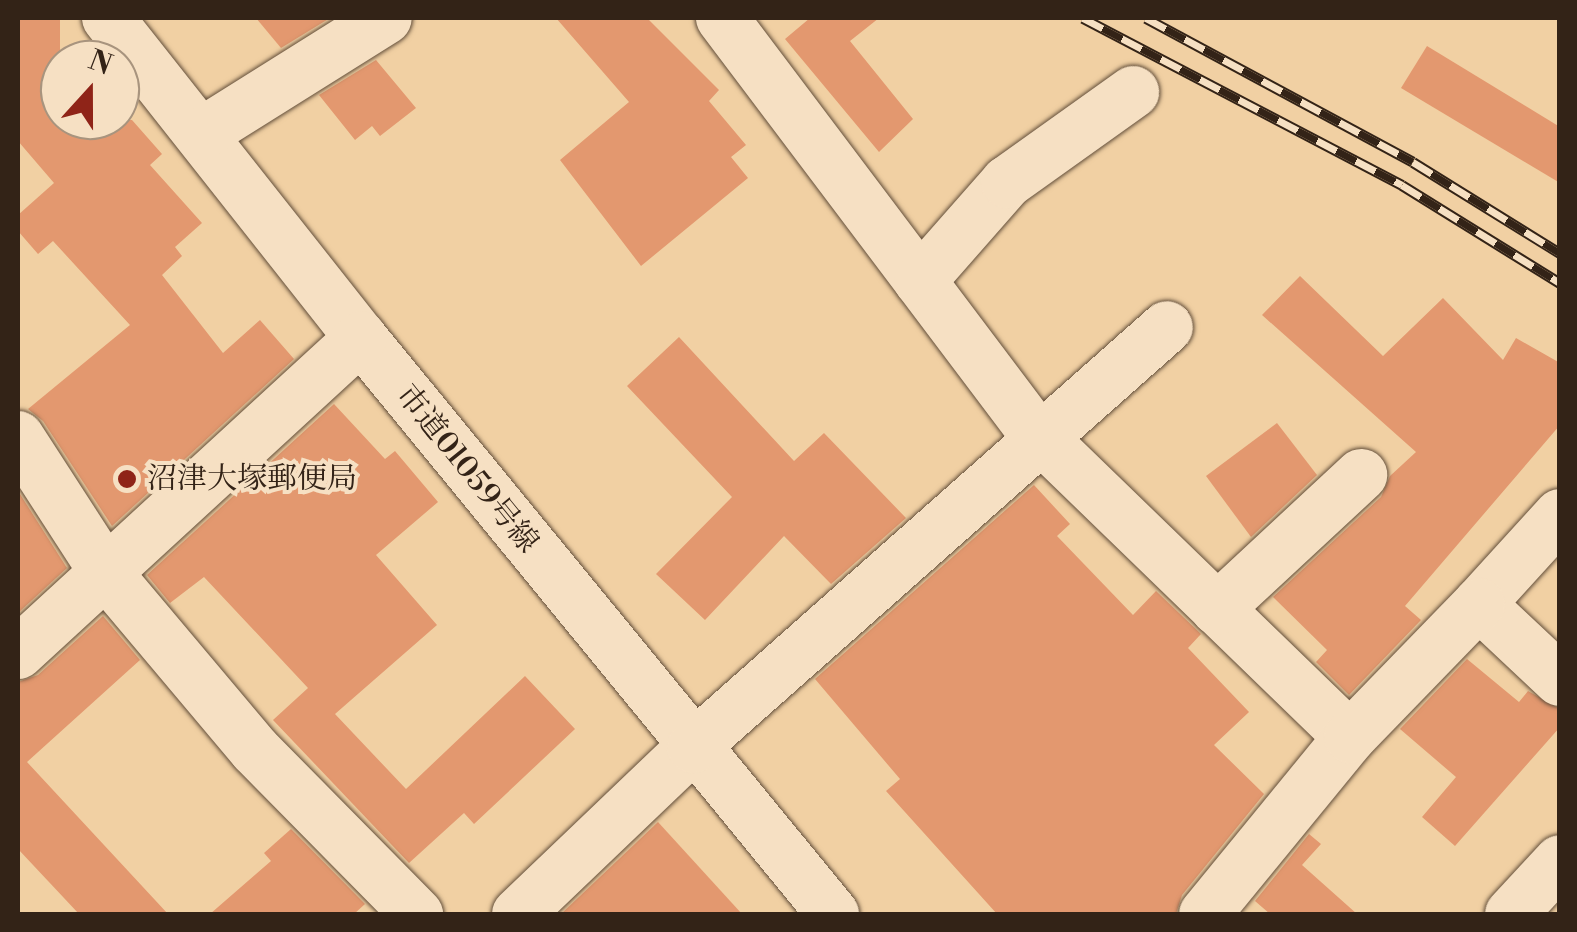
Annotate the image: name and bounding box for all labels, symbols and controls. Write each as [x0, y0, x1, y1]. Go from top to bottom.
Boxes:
north arrow [40, 40, 140, 140]
text: N [84, 43, 117, 84]
street label: 市道01059号線 [388, 378, 546, 560]
place label: 沼津大塚郵便局 [147, 461, 357, 497]
marker: 沼津大塚郵便局 [116, 468, 138, 490]

